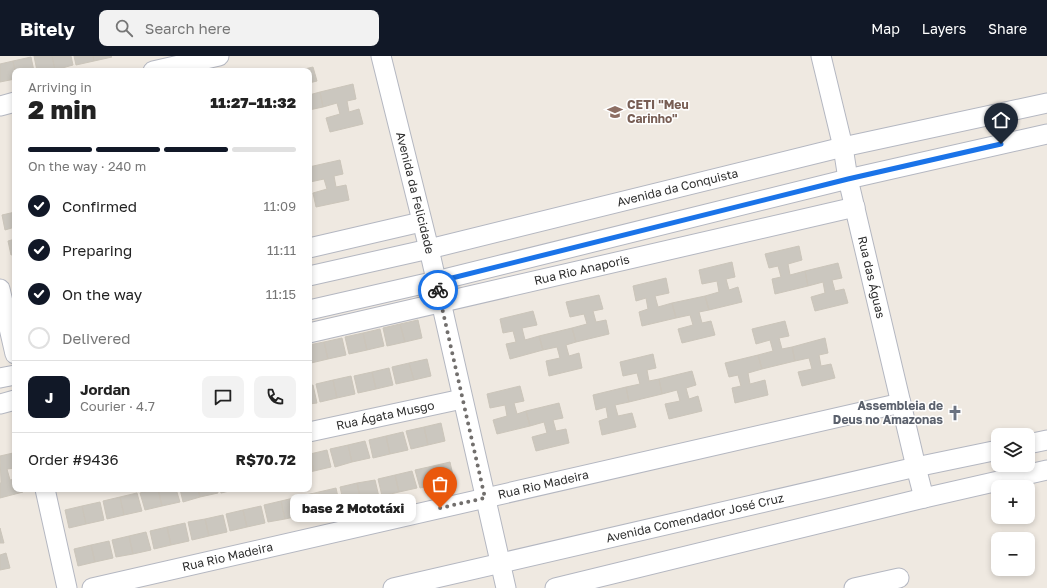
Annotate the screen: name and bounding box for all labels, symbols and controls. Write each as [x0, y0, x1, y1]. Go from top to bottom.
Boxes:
search box [99, 10, 379, 46]
text: Bitely [20, 17, 75, 40]
icon: search [113, 17, 135, 39]
text: Search here [145, 19, 231, 37]
text: Map [871, 20, 900, 37]
text: Layers [922, 20, 966, 37]
text: Share [988, 20, 1027, 37]
text: Arriving in [28, 79, 92, 95]
text: 11:27–11:32 [210, 93, 296, 111]
text: 2 min [28, 94, 96, 125]
place label: CETI "Meu Carinho" [627, 97, 689, 126]
school or university icon: CETI "Meu Carinho" [606, 103, 624, 121]
pin [984, 103, 1018, 144]
icon: home [990, 109, 1012, 131]
street label: Avenida da Felicidade [393, 130, 438, 255]
text: On the way · 240 m [28, 158, 146, 174]
street label: Avenida da Conquista [615, 165, 740, 209]
icon: check [28, 195, 50, 217]
text: Confirmed [62, 197, 137, 215]
text: 11:09 [264, 198, 296, 214]
street label: Rua das Águas [855, 234, 889, 320]
icon: check [28, 239, 50, 261]
text: Preparing [62, 241, 132, 259]
text: 11:11 [267, 242, 296, 258]
street label: Rua Rio Anaporis [532, 251, 631, 288]
courier [418, 270, 458, 310]
icon: bike [427, 279, 449, 301]
icon: check [28, 283, 50, 305]
text: On the way [62, 285, 142, 303]
text: 11:15 [266, 286, 296, 302]
text: Delivered [62, 329, 130, 347]
button: chat [202, 376, 244, 418]
button: phone [254, 376, 296, 418]
text: Jordan [80, 380, 130, 398]
text: J [45, 388, 53, 406]
street label: Rua Ágata Musgo [335, 397, 436, 433]
text: Courier · 4.7 [80, 398, 155, 414]
place label: Assembleia de Deus no Amazonas [833, 398, 943, 427]
church icon: Assembleia de Deus no Amazonas [946, 404, 964, 422]
map controls [991, 428, 1035, 576]
button: layers [991, 428, 1035, 472]
text: Order #9436 [28, 450, 119, 468]
text: R$70.72 [235, 450, 296, 468]
pin [423, 467, 457, 508]
street label: Rua Rio Madeira [496, 467, 590, 502]
icon: bag [429, 473, 451, 495]
button: + [991, 480, 1035, 524]
street label: Avenida Comendador José Cruz [605, 490, 785, 545]
callout: base 2 Mototáxi [290, 494, 416, 522]
text: base 2 Mototáxi [302, 500, 404, 516]
button: − [991, 532, 1035, 576]
street label: Rua Rio Madeira [181, 539, 274, 574]

